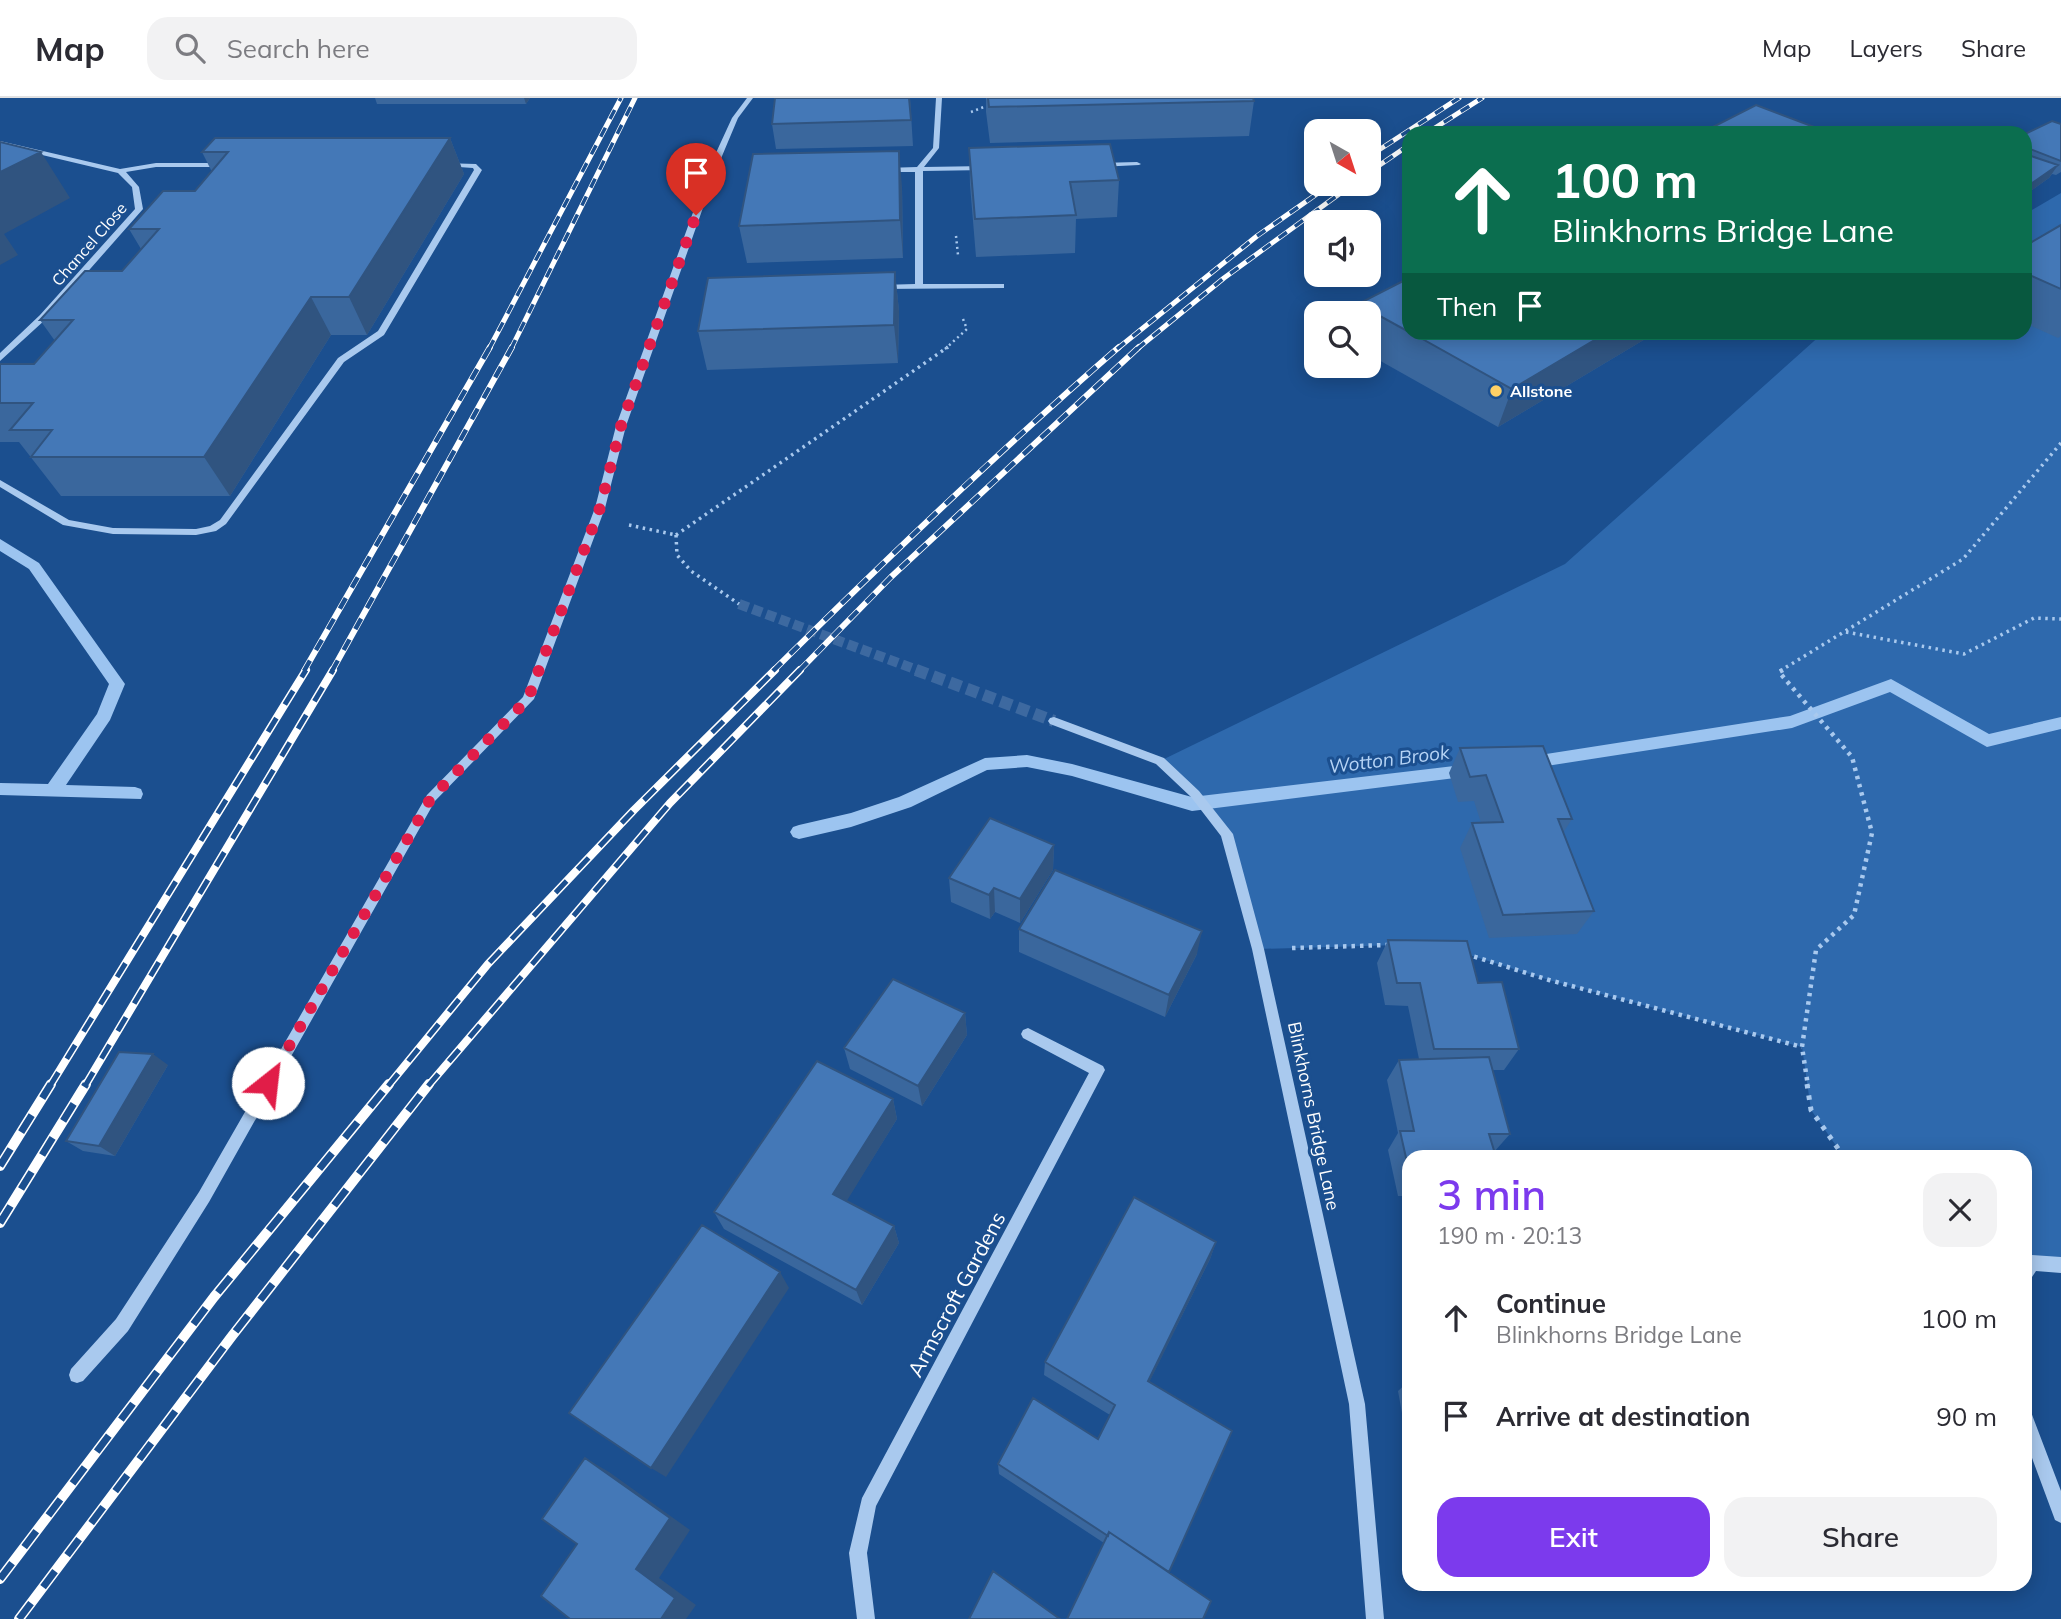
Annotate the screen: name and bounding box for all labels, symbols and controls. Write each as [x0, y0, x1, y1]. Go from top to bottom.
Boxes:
search box [147, 17, 637, 80]
text: Map [35, 28, 105, 69]
icon: search [171, 29, 209, 67]
text: Search here [227, 32, 370, 65]
text: Map [1762, 33, 1811, 63]
text: Layers [1849, 33, 1923, 63]
text: Share [1961, 33, 2026, 63]
north arrow [1304, 119, 1381, 196]
map controls [1304, 119, 1381, 378]
pin [666, 143, 726, 215]
text: 100 m [1552, 149, 1698, 210]
icon: arrive [677, 154, 715, 192]
icon: ahead [1437, 154, 1528, 245]
street label: Chancel Close [47, 198, 131, 290]
button: sound [1304, 210, 1381, 287]
text: Blinkhorns Bridge Lane [1552, 210, 1894, 250]
icon: arrive [1511, 287, 1549, 325]
text: Then [1437, 290, 1497, 323]
button: search [1304, 301, 1381, 378]
place label: Allstone [1510, 381, 1572, 401]
marker: Allstone [1488, 383, 1504, 399]
water label: Wotton Brook [1327, 740, 1452, 778]
street label: Blinkhorns Bridge Lane [1283, 1020, 1345, 1212]
position arrow [231, 1046, 305, 1120]
text: 3 min [1437, 1168, 1546, 1221]
button: close [1923, 1173, 1997, 1247]
street label: Armscroft Gardens [901, 1207, 1011, 1381]
text: 190 m · 20:13 [1437, 1221, 1582, 1250]
text: Continue [1496, 1287, 1606, 1320]
icon: ahead [1437, 1299, 1475, 1337]
text: 100 m [1921, 1302, 1997, 1335]
text: Blinkhorns Bridge Lane [1496, 1320, 1742, 1349]
icon: arrive [1437, 1397, 1475, 1435]
text: Arrive at destination [1496, 1400, 1751, 1433]
text: 90 m [1936, 1400, 1997, 1433]
button: Exit [1437, 1497, 1710, 1577]
button: Share [1724, 1497, 1997, 1577]

